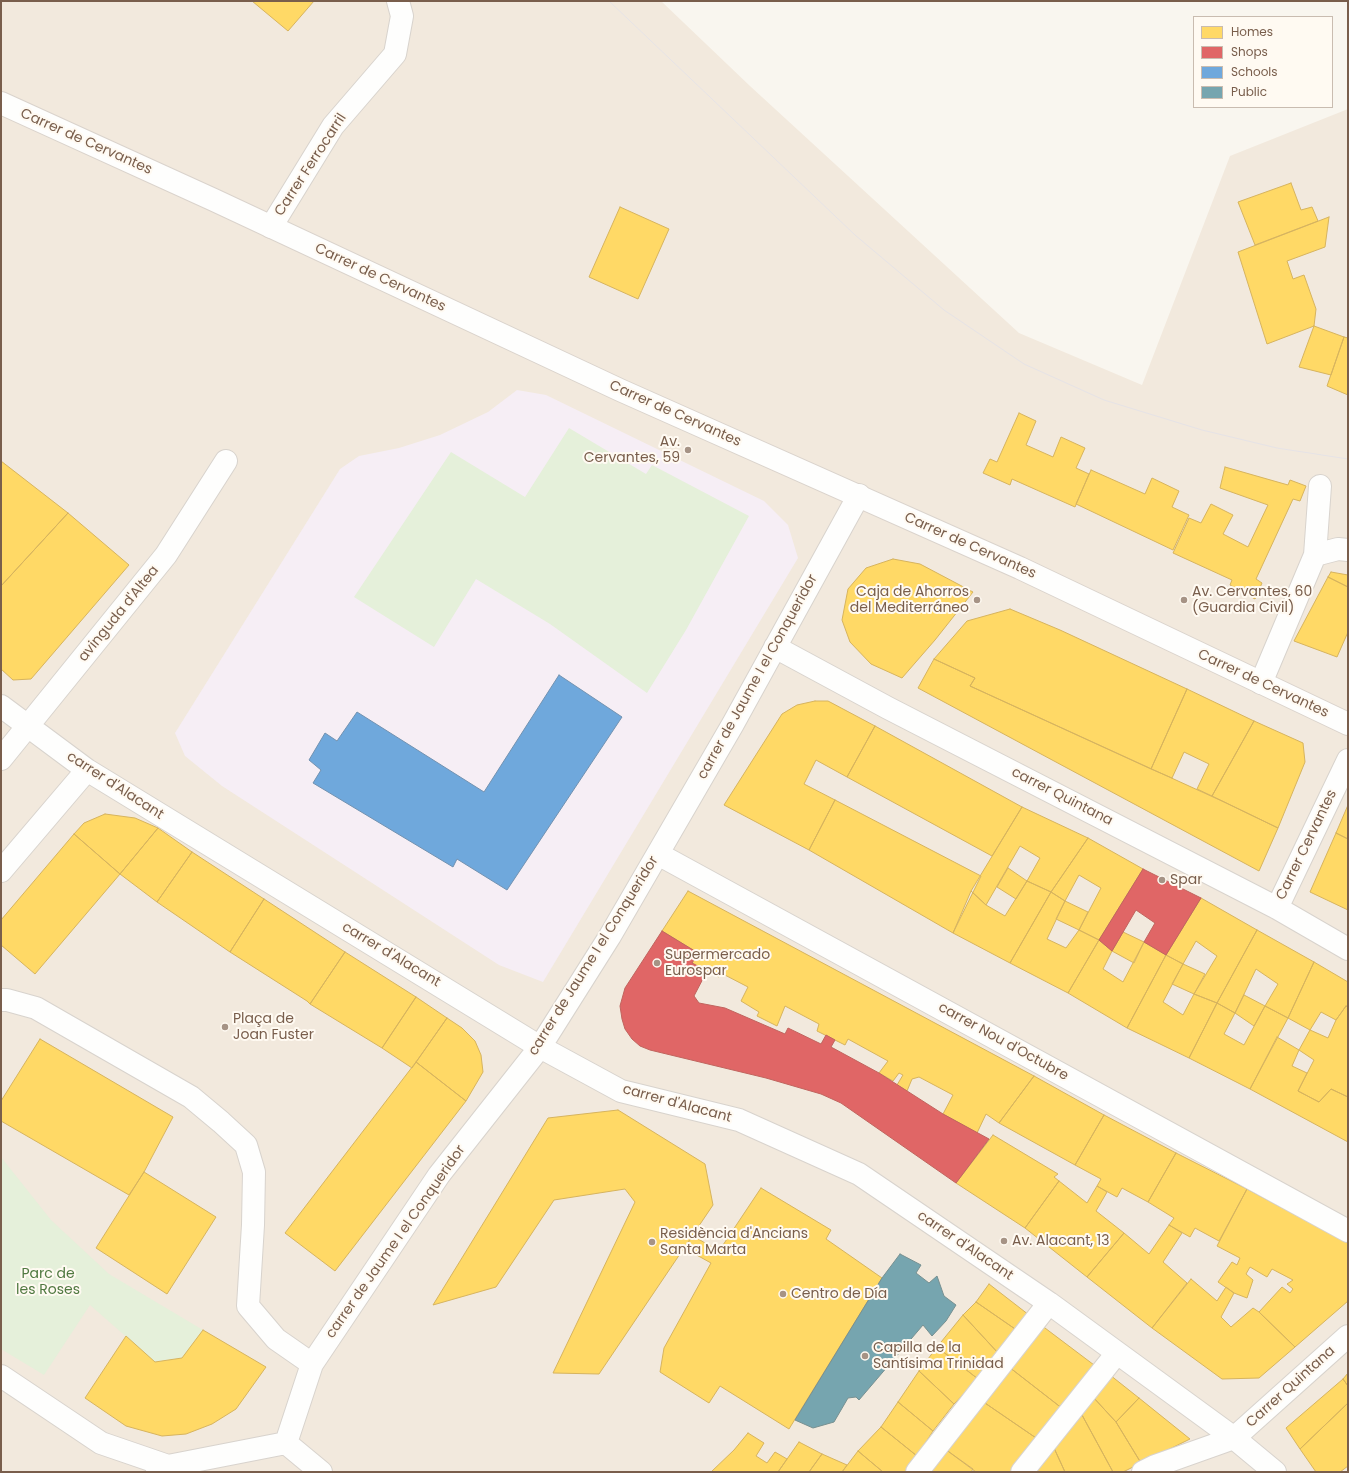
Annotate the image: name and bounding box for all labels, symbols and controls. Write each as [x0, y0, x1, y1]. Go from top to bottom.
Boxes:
legend [1193, 16, 1333, 108]
text: Homes [1231, 23, 1273, 40]
text: Shops [1231, 43, 1268, 60]
text: Schools [1231, 63, 1278, 80]
text: Public [1231, 83, 1267, 100]
street label: Carrer de Cervantes [18, 105, 154, 179]
street label: Carrer Ferrocarril [272, 111, 350, 219]
street label: Carrer de Cervantes [312, 240, 448, 316]
street label: Carrer de Cervantes [607, 377, 743, 451]
place label: Av. Cervantes, 59 [584, 434, 680, 466]
marker: Av. Cervantes, 59 [683, 445, 693, 455]
street label: Carrer de Cervantes [902, 509, 1038, 583]
street label: avinguda d'Altea [75, 563, 163, 665]
street label: carrer de Jaume I el Conqueridor [694, 572, 822, 782]
place label: Caja de Ahorros del Mediterráneo [850, 584, 969, 616]
place label: Av. Cervantes, 60 (Guardia Civil) [1192, 584, 1312, 616]
marker: Caja de Ahorros del Mediterráneo [972, 595, 982, 605]
marker: Av. Cervantes, 60 (Guardia Civil) [1179, 595, 1189, 605]
street label: Carrer de Cervantes [1195, 646, 1331, 722]
street label: carrer d'Alacant [63, 748, 167, 824]
street label: carrer Quintana [1009, 764, 1115, 830]
street label: Carrer Cervantes [1273, 787, 1341, 903]
street label: carrer de Jaume I el Conqueridor [525, 853, 663, 1059]
place label: Spar [1170, 872, 1202, 888]
marker: Spar [1157, 875, 1167, 885]
street label: carrer d'Alacant [339, 919, 443, 991]
place label: Supermercado Eurospar [665, 947, 770, 980]
marker: Supermercado Eurospar [652, 958, 662, 968]
street label: carrer Nou d'Octubre [935, 999, 1071, 1085]
place label: Plaça de Joan Fuster [233, 1011, 314, 1044]
marker: Plaça de Joan Fuster [220, 1022, 230, 1032]
street label: carrer d'Alacant [621, 1081, 733, 1127]
street label: carrer de Jaume I el Conqueridor [323, 1142, 469, 1342]
street label: carrer d'Alacant [914, 1208, 1016, 1284]
place label: Residència d'Ancians Santa Marta [660, 1226, 808, 1258]
place label: Av. Alacant, 13 [1012, 1233, 1110, 1249]
marker: Av. Alacant, 13 [999, 1236, 1009, 1246]
marker: Residència d'Ancians Santa Marta [647, 1237, 657, 1247]
park label: Parc de les Roses [16, 1266, 80, 1298]
place label: Centro de Día [791, 1286, 887, 1302]
marker: Centro de Día [778, 1289, 788, 1299]
place label: Capilla de la Santísima Trinidad [873, 1340, 1004, 1372]
street label: Carrer Quintana [1243, 1343, 1339, 1431]
marker: Capilla de la Santísima Trinidad [860, 1351, 870, 1361]

